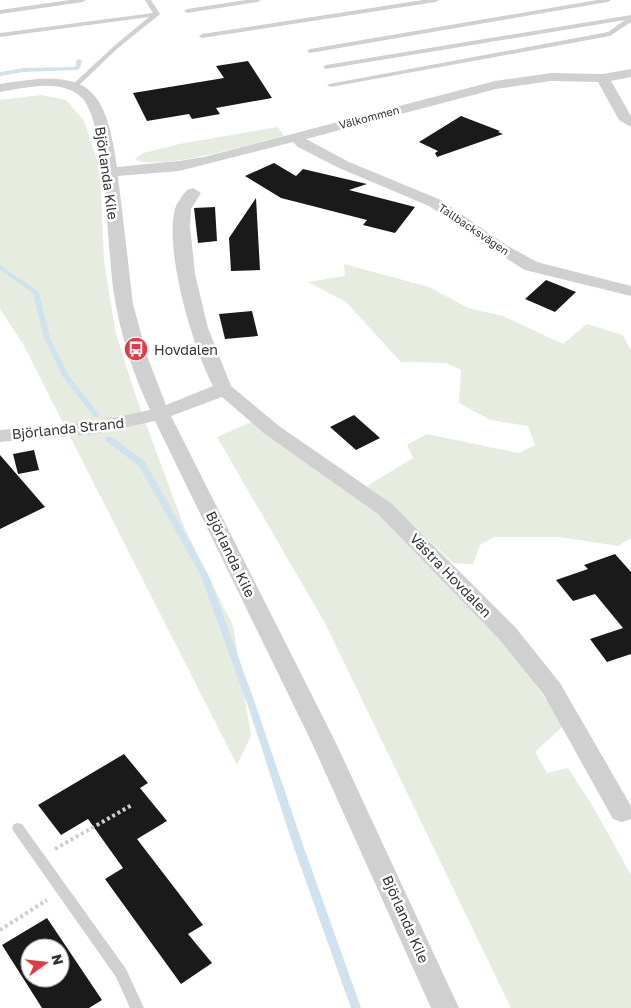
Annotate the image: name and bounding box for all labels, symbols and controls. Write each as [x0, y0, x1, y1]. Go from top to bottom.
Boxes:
street label: Välkommen [337, 103, 401, 131]
street label: Björlanda Kile [92, 125, 122, 221]
street label: Tallbacksvägen [436, 201, 512, 257]
bus stop icon: Hovdalen [123, 336, 149, 362]
place label: Hovdalen [154, 341, 218, 358]
street label: Björlanda Strand [11, 414, 125, 442]
street label: Björlanda Kile [203, 508, 259, 600]
street label: Västra Hovdalen [407, 529, 495, 621]
street label: Björlanda Kile [379, 873, 433, 965]
north arrow [20, 938, 70, 988]
text: N [48, 952, 68, 967]

